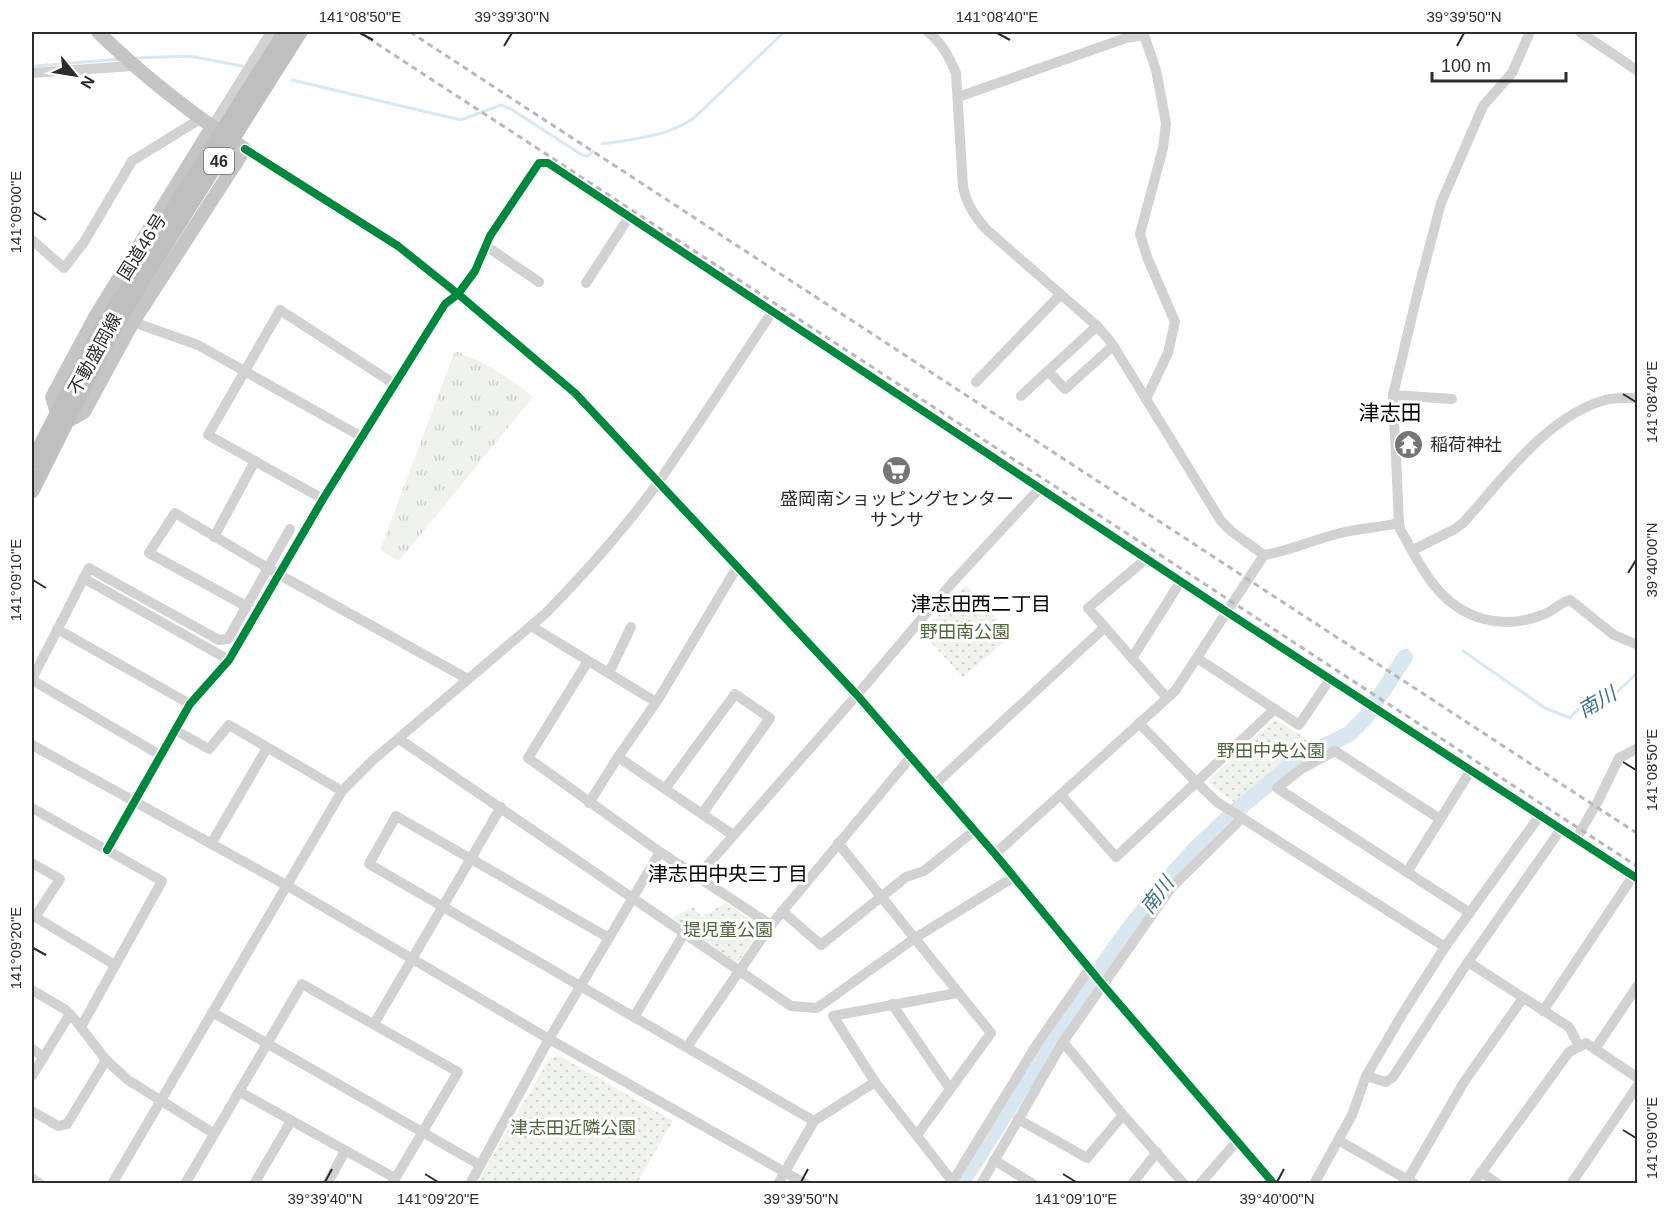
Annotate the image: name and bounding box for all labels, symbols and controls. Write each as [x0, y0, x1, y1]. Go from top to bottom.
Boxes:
text: 141°08'50"E [319, 8, 401, 25]
text: 39°39'30"N [474, 8, 550, 25]
text: 141°08'40"E [956, 8, 1038, 25]
text: 39°39'50"N [1426, 8, 1502, 25]
north arrow [45, 45, 105, 105]
scale bar [1432, 45, 1566, 83]
text: 100 m [1441, 56, 1491, 76]
text: N [77, 73, 98, 92]
road number: 46 [204, 148, 234, 174]
text: 141°09'00"E [7, 171, 24, 253]
street label: 国道46号 [114, 210, 170, 284]
street label: 不動盛岡線 [64, 310, 126, 398]
text: 141°08'40"E [1643, 361, 1660, 443]
district label: 津志田 [1359, 401, 1422, 424]
temple icon: 稲荷神社 [1393, 429, 1425, 461]
place label: 稲荷神社 [1430, 435, 1502, 455]
supermarket icon: 盛岡南ショッピングセンター サンサ [881, 454, 913, 486]
place label: 盛岡南ショッピングセンター サンサ [780, 489, 1014, 530]
text: 39°40'00"N [1643, 522, 1660, 598]
text: 141°09'10"E [7, 539, 24, 621]
district label: 津志田西二丁目 [911, 593, 1051, 615]
park label: 野田南公園 [920, 622, 1010, 642]
water label: 南川 [1574, 681, 1622, 722]
text: 141°08'50"E [1643, 729, 1660, 811]
park label: 野田中央公園 [1217, 741, 1325, 761]
district label: 津志田中央三丁目 [648, 863, 808, 885]
water label: 南川 [1136, 871, 1179, 918]
text: 141°09'20"E [7, 907, 24, 989]
park label: 堤児童公園 [683, 920, 773, 940]
text: 141°09'00"E [1643, 1097, 1660, 1179]
park label: 津志田近隣公園 [510, 1118, 636, 1138]
text: 39°39'40"N [287, 1190, 363, 1207]
text: 141°09'20"E [397, 1190, 479, 1207]
text: 39°39'50"N [763, 1190, 839, 1207]
text: 141°09'10"E [1035, 1190, 1117, 1207]
text: 39°40'00"N [1239, 1190, 1315, 1207]

